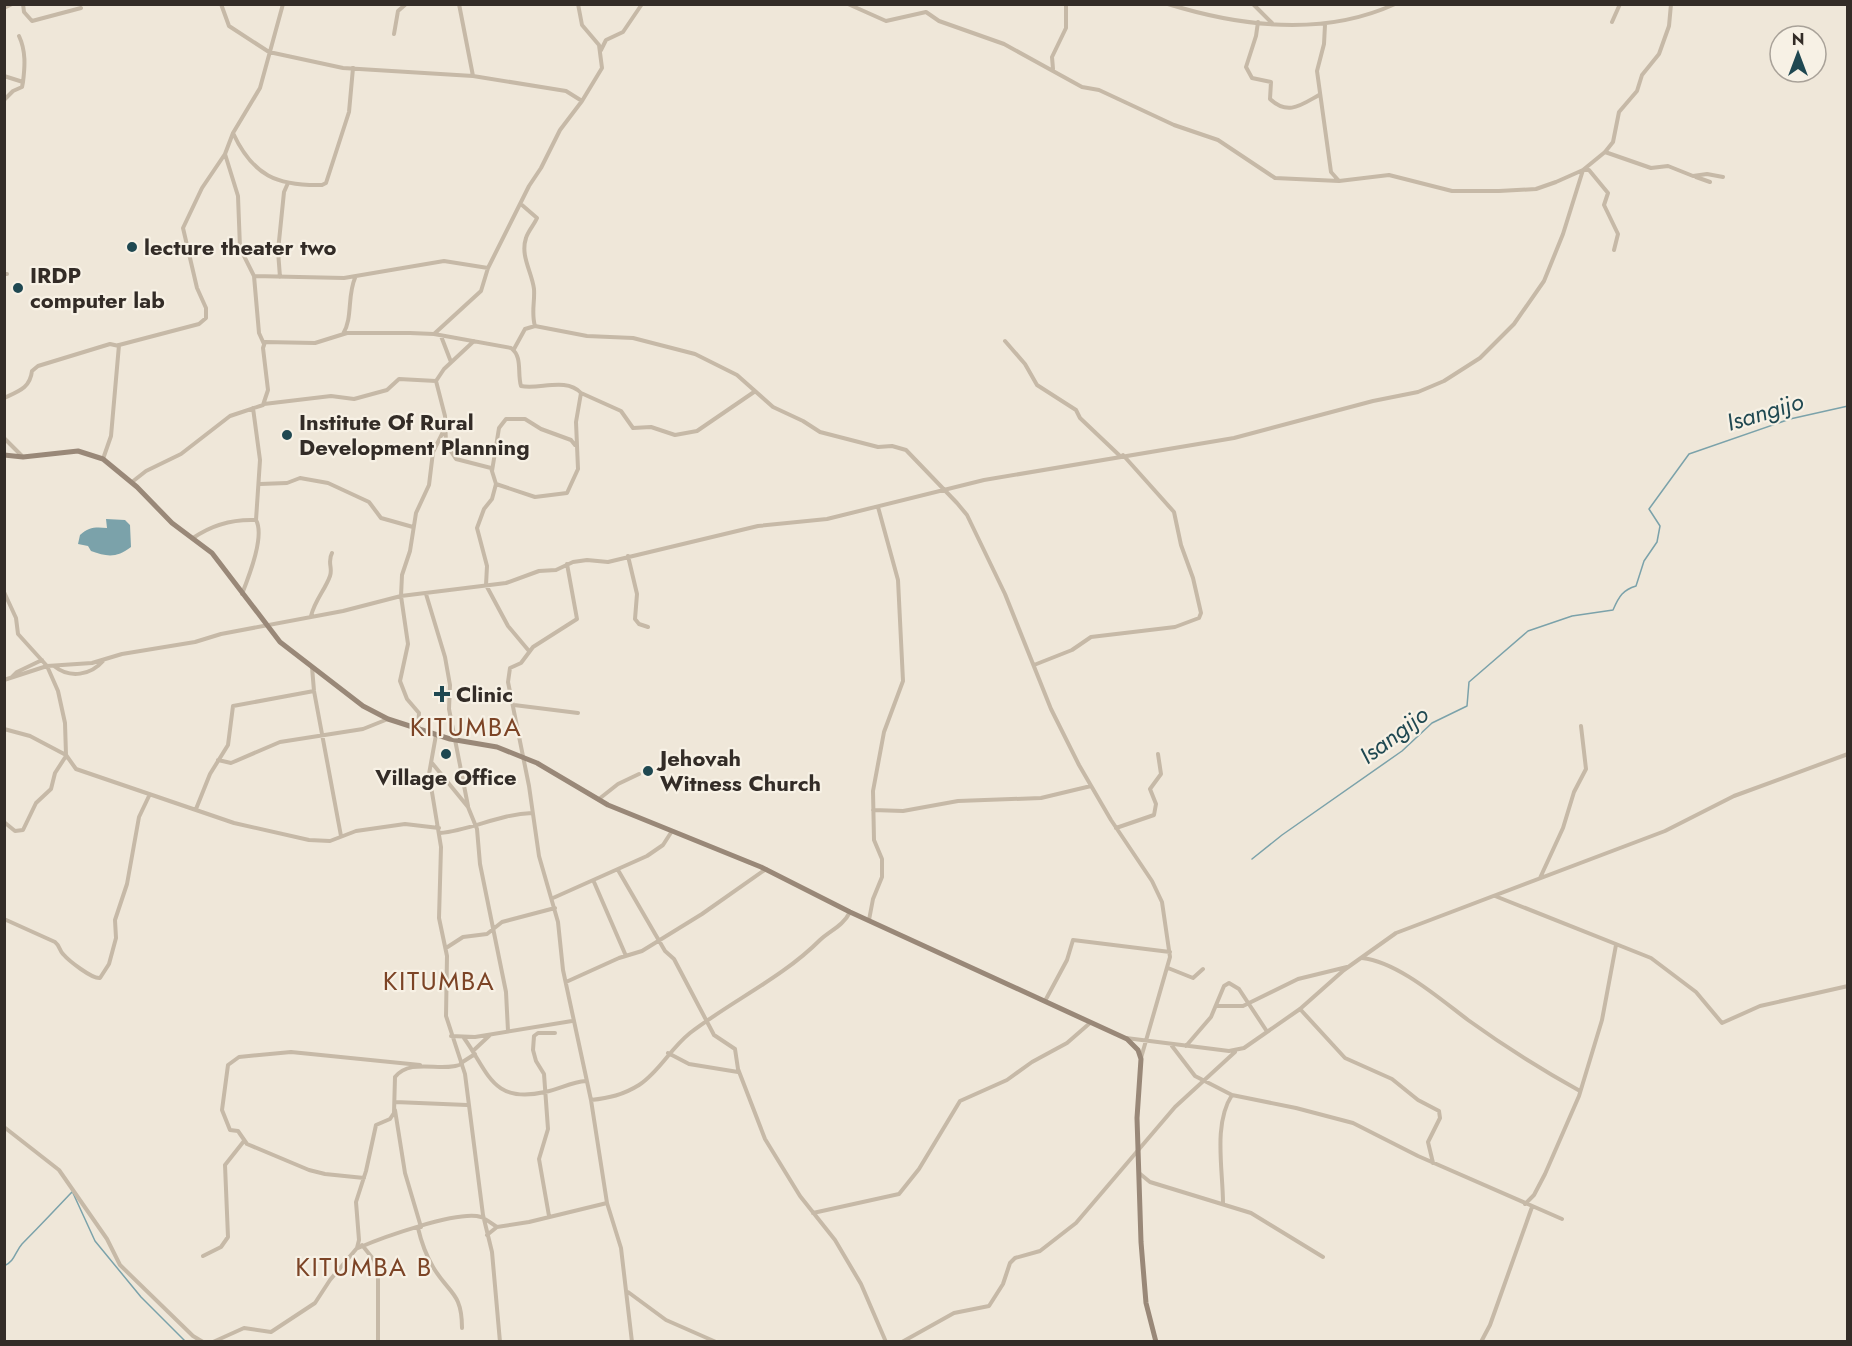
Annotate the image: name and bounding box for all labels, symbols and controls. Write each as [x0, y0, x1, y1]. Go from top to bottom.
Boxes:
north arrow [1768, 24, 1828, 84]
text: N [1792, 28, 1804, 51]
place label: lecture theater two [144, 231, 337, 263]
marker: lecture theater two [125, 240, 139, 254]
place label: IRDP computer lab [30, 259, 165, 316]
marker: IRDP computer lab [11, 281, 25, 295]
water label: Isangijo [1722, 383, 1808, 440]
place label: Institute Of Rural Development Planning [299, 406, 530, 463]
marker: Institute Of Rural Development Planning [280, 428, 294, 442]
place label: Clinic [456, 678, 513, 710]
marker: Clinic [433, 685, 451, 703]
water label: Isangijo [1352, 697, 1436, 772]
district label: KITUMBA [410, 708, 522, 746]
place label: Jehovah Witness Church [656, 742, 821, 799]
marker: Village Office [439, 747, 453, 761]
place label: Village Office [374, 761, 517, 793]
marker: Jehovah Witness Church [641, 764, 655, 778]
district label: KITUMBA [383, 962, 495, 1000]
district label: KITUMBA B [295, 1248, 433, 1286]

